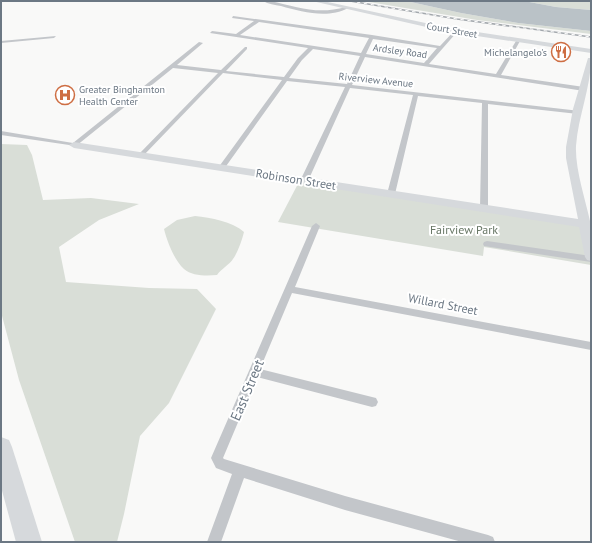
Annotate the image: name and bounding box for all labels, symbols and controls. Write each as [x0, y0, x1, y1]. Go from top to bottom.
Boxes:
street label: Court Street [426, 19, 479, 41]
street label: Ardsley Road [372, 41, 428, 61]
restaurant icon: Michelangelo's [550, 41, 572, 63]
place label: Michelangelo's [484, 46, 547, 59]
street label: Riverview Avenue [338, 70, 414, 90]
place label: Greater Binghamton Health Center [79, 83, 165, 108]
hospital icon: Greater Binghamton Health Center [54, 84, 76, 106]
street label: Robinson Street [255, 165, 337, 193]
park label: Fairview Park [430, 222, 498, 237]
street label: Willard Street [407, 290, 479, 318]
street label: East Street [226, 357, 268, 423]

